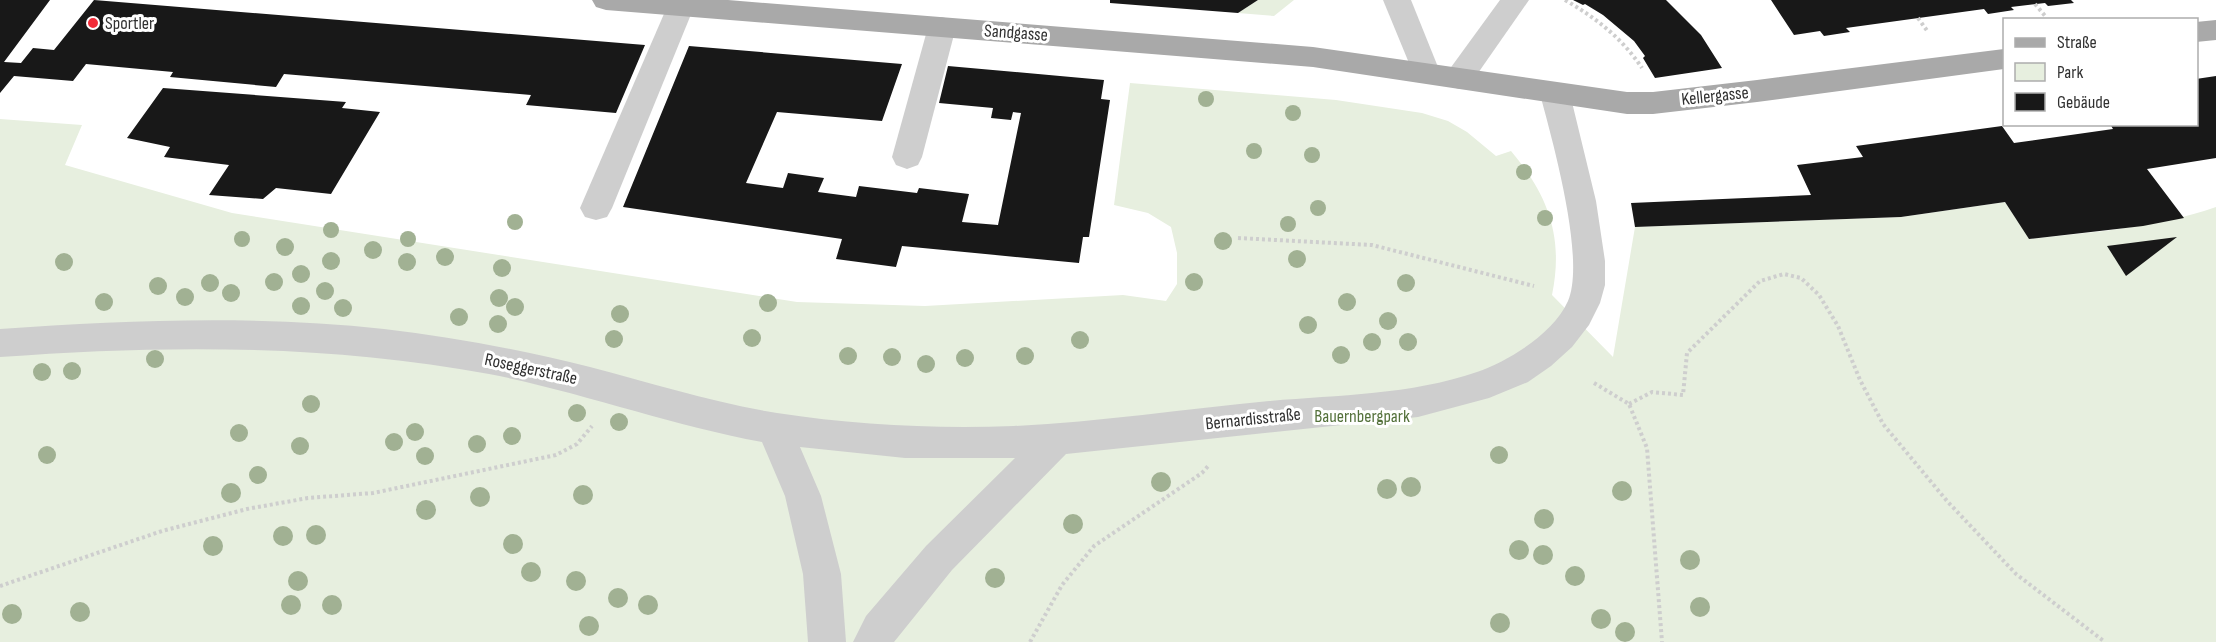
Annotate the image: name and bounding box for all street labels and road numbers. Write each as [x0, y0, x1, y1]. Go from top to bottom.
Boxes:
street label: Sandgasse [984, 20, 1048, 46]
street label: Kellergasse [1680, 82, 1750, 110]
street label: Roseggerstraße [483, 349, 579, 389]
street label: Bernardisstraße [1204, 404, 1302, 434]

